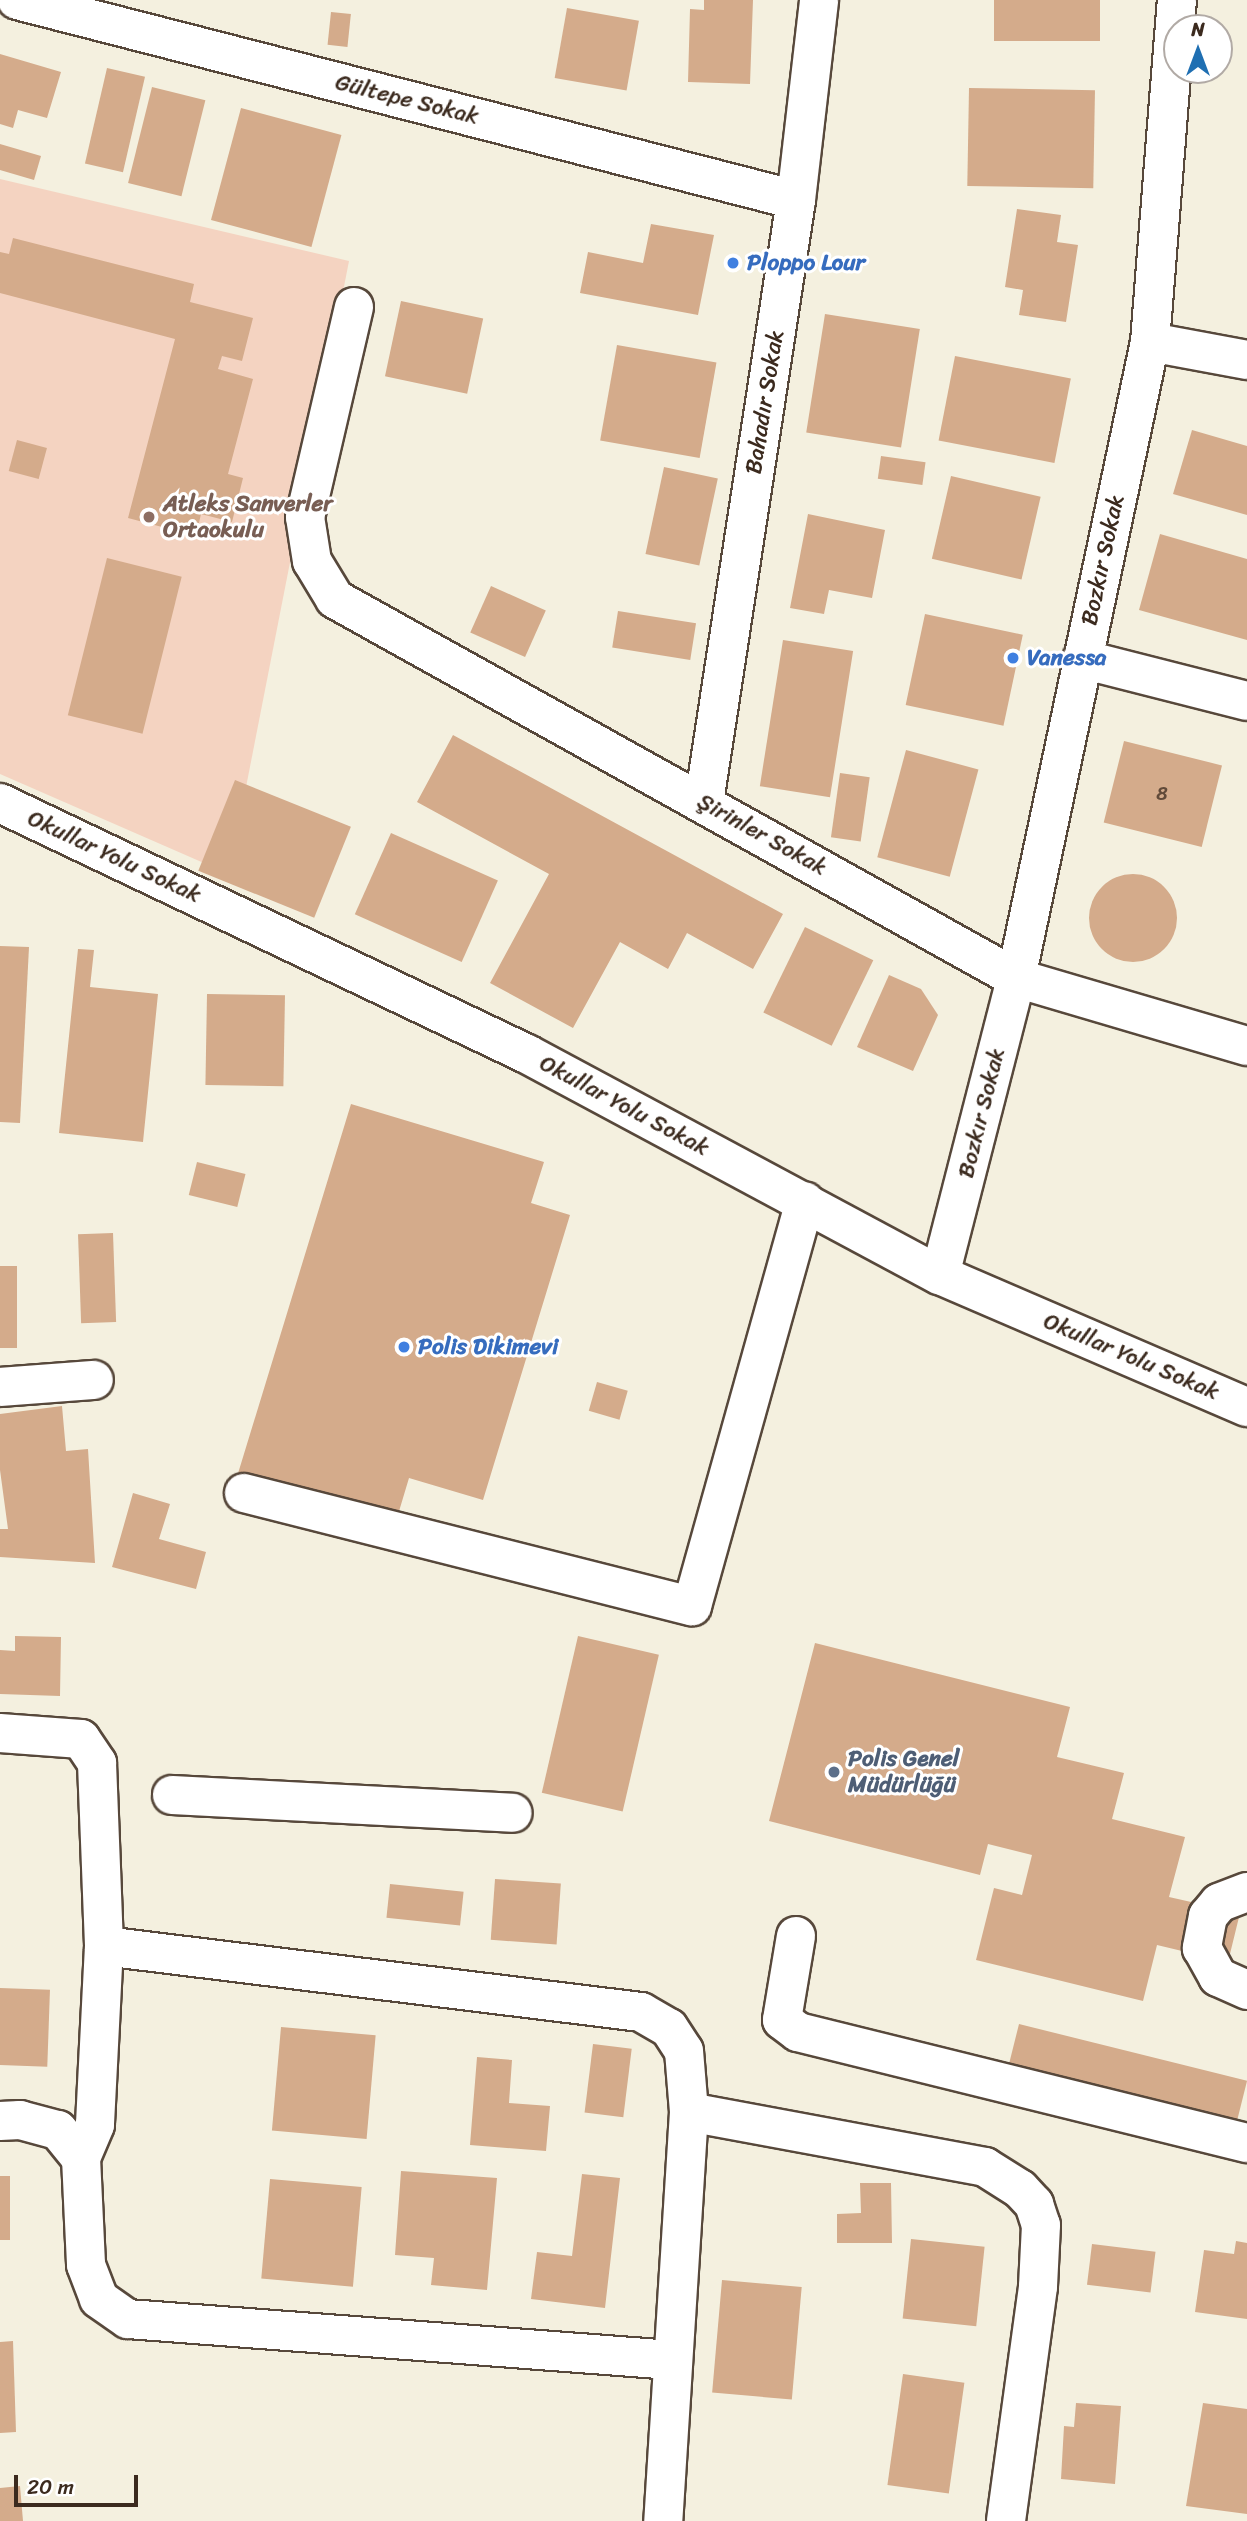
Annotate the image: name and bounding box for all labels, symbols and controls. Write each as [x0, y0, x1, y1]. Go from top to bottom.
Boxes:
text: N [1191, 13, 1205, 46]
north arrow [1163, 14, 1233, 84]
street label: Gültepe Sokak [332, 69, 482, 131]
place label: Ploppo Lour [747, 249, 865, 277]
marker: Ploppo Lour [725, 255, 741, 271]
street label: Bahadır Sokak [740, 328, 790, 476]
place label: Atleks Sanverler Ortaokulu [163, 490, 333, 544]
street label: Bozkır Sokak [1076, 492, 1130, 628]
marker: Atleks Sanverler Ortaokulu [141, 509, 157, 525]
place label: Vanessa [1027, 644, 1106, 672]
marker: Vanessa [1005, 650, 1021, 666]
house number: 8 [1156, 783, 1168, 805]
street label: Şirinler Sokak [692, 788, 832, 882]
street label: Okullar Yolu Sokak [23, 805, 205, 909]
street label: Bozkır Sokak [952, 1045, 1012, 1181]
street label: Okullar Yolu Sokak [534, 1050, 714, 1162]
street label: Okullar Yolu Sokak [1039, 1307, 1223, 1407]
place label: Polis Dikimevi [418, 1333, 558, 1361]
marker: Polis Dikimevi [396, 1339, 412, 1355]
place label: Polis Genel Müdürlüğü [848, 1745, 960, 1799]
marker: Polis Genel Müdürlüğü [826, 1764, 842, 1780]
scale bar [18, 2462, 142, 2506]
text: 20 m [27, 2468, 74, 2506]

